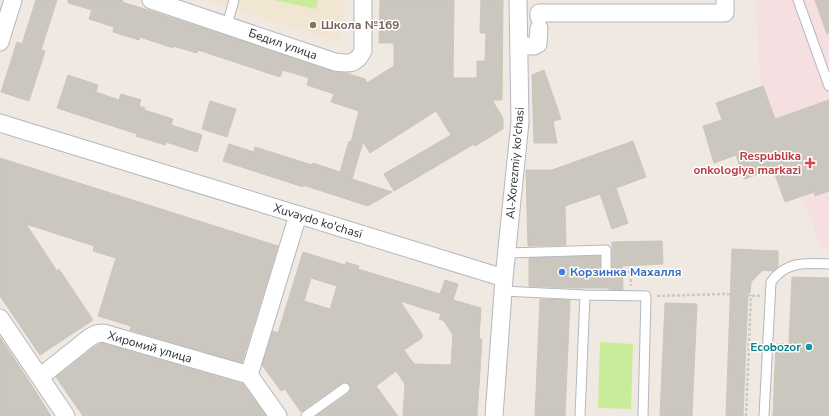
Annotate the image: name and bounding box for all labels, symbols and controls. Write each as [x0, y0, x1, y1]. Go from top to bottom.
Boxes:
place label: Школа №169 [321, 17, 399, 33]
marker: Школа №169 [308, 20, 318, 30]
street label: Бедил улица [246, 25, 320, 63]
street label: Al-Xorezmiy ko'chasi [502, 106, 528, 220]
place label: Respublika onkologiya markazi [693, 148, 801, 178]
marker: Respublika onkologiya markazi [804, 157, 816, 169]
street label: Xuvaydo ko'chasi [272, 200, 364, 242]
place label: Корзинка Махалля [570, 264, 682, 280]
marker: Корзинка Махалля [557, 267, 567, 277]
street label: Хиромий улица [106, 327, 194, 367]
place label: Ecobozor [750, 339, 801, 355]
marker: Ecobozor [804, 342, 814, 352]

